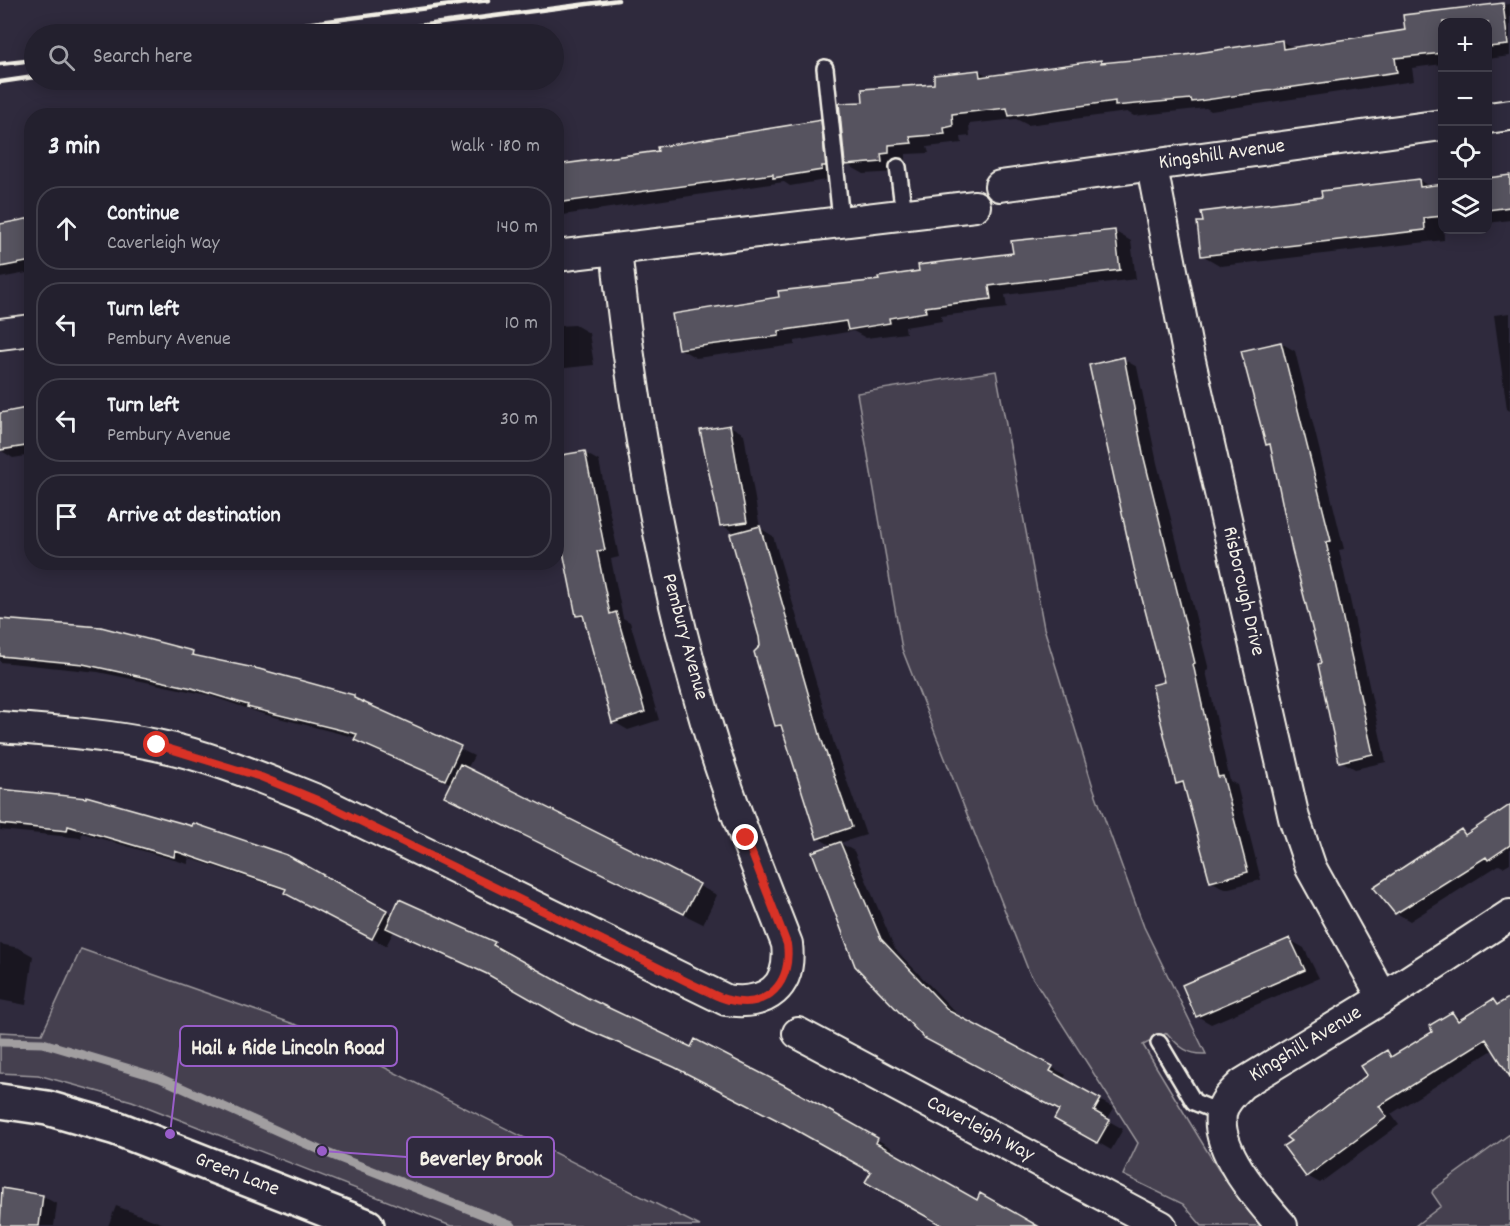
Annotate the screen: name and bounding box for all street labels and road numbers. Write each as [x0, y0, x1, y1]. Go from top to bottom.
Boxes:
street label: Kingshill Avenue [1157, 132, 1287, 179]
street label: Risborough Drive [1213, 524, 1272, 659]
street label: Pembury Avenue [653, 570, 715, 704]
street label: Kingshill Avenue [1244, 999, 1368, 1091]
street label: Caverleigh Way [921, 1089, 1040, 1171]
street label: Green Lane [190, 1145, 284, 1205]

